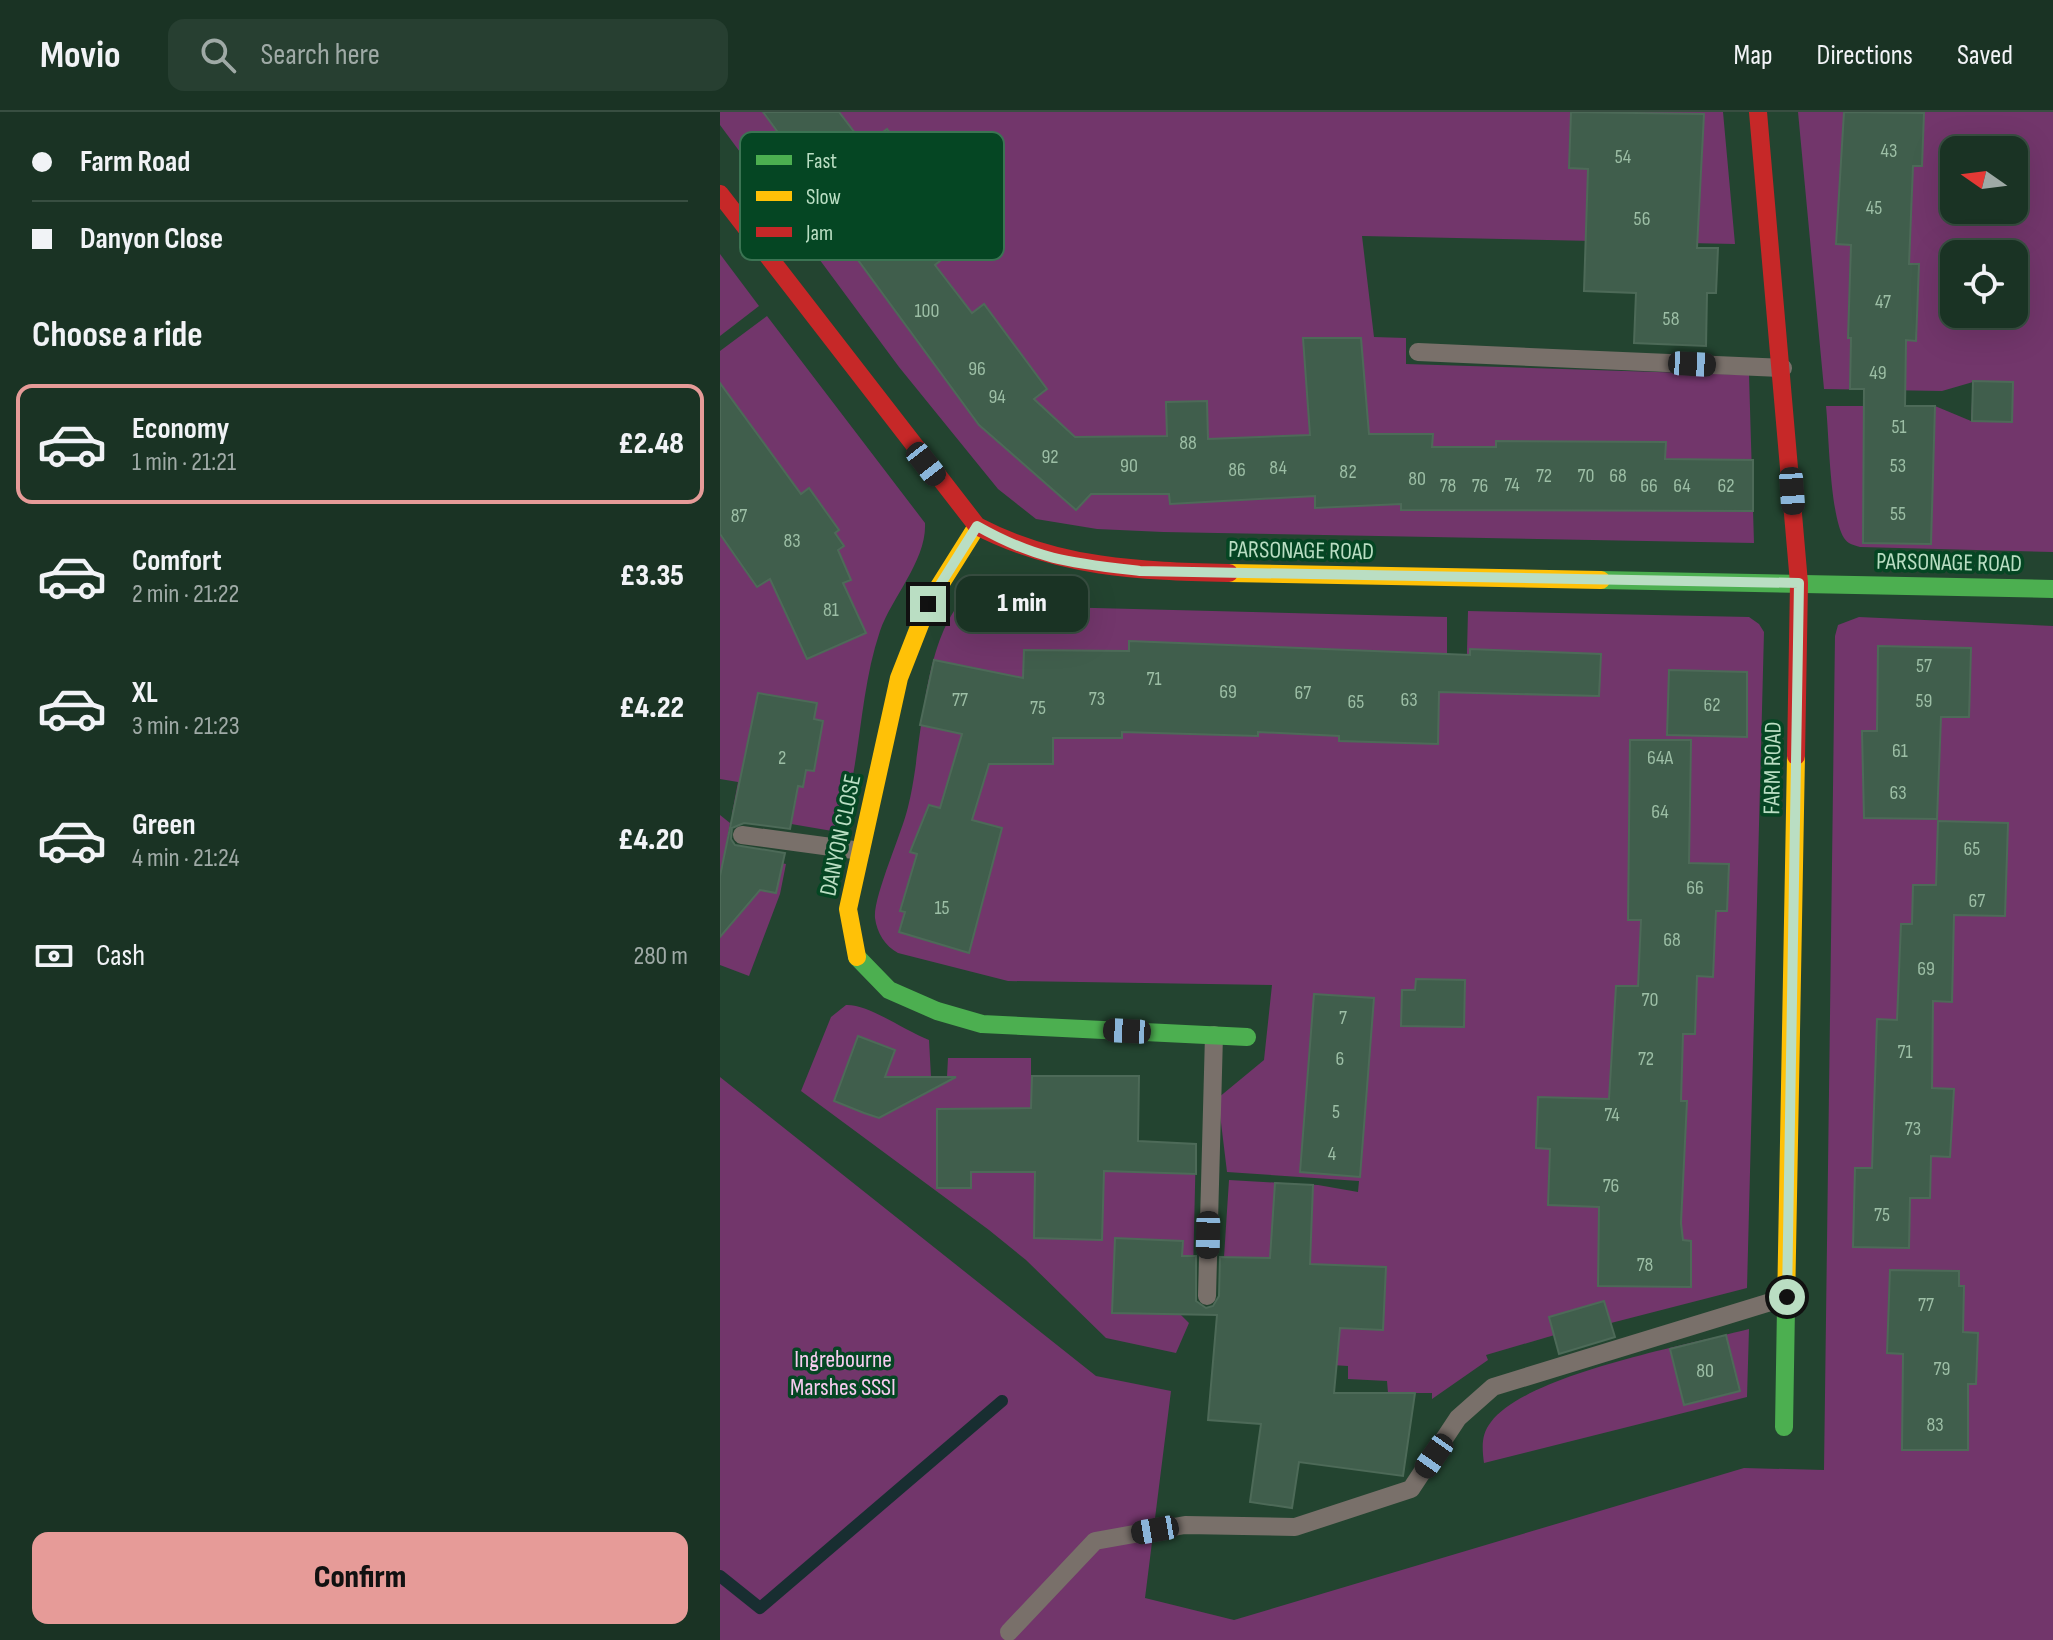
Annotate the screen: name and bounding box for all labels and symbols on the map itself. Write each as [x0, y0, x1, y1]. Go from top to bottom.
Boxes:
legend [740, 132, 1004, 260]
north arrow [1940, 136, 2028, 224]
house number: 43 [1881, 139, 1897, 163]
house number: 54 [1615, 145, 1631, 169]
text: Fast [806, 148, 837, 175]
text: Slow [806, 184, 841, 211]
house number: 45 [1866, 196, 1882, 220]
house number: 56 [1634, 207, 1650, 231]
text: Jam [805, 220, 833, 247]
house number: 47 [1875, 290, 1891, 314]
house number: 100 [915, 299, 939, 323]
house number: 58 [1663, 307, 1679, 331]
car [1667, 351, 1717, 377]
house number: 96 [968, 357, 986, 381]
house number: 49 [1869, 361, 1887, 385]
house number: 94 [988, 385, 1006, 409]
house number: 51 [1891, 415, 1907, 439]
house number: 88 [1179, 431, 1197, 455]
car [902, 438, 950, 490]
house number: 92 [1041, 445, 1059, 469]
house number: 90 [1120, 454, 1138, 478]
house number: 53 [1890, 454, 1906, 478]
house number: 84 [1269, 456, 1287, 480]
house number: 86 [1228, 458, 1246, 482]
house number: 82 [1339, 460, 1357, 484]
house number: 72 [1536, 464, 1552, 488]
house number: 70 [1578, 464, 1594, 488]
house number: 68 [1609, 464, 1627, 488]
car [1778, 466, 1806, 516]
house number: 80 [1408, 467, 1426, 491]
house number: 74 [1504, 473, 1520, 497]
house number: 78 [1440, 474, 1456, 498]
house number: 76 [1472, 474, 1488, 498]
house number: 66 [1640, 474, 1658, 498]
house number: 64 [1673, 474, 1691, 498]
house number: 62 [1717, 474, 1735, 498]
house number: 55 [1890, 502, 1906, 526]
house number: 87 [731, 504, 747, 528]
house number: 83 [783, 529, 801, 553]
street label: PARSONAGE ROAD [1228, 535, 1374, 566]
street label: PARSONAGE ROAD [1876, 547, 2022, 578]
callout: 1 min [956, 576, 1088, 632]
route end [910, 586, 946, 622]
house number: 81 [823, 598, 839, 622]
house number: 57 [1916, 654, 1932, 678]
house number: 71 [1146, 667, 1162, 691]
house number: 69 [1219, 680, 1237, 704]
house number: 67 [1295, 681, 1311, 705]
house number: 73 [1089, 687, 1105, 711]
house number: 77 [952, 688, 968, 712]
house number: 63 [1400, 688, 1418, 712]
house number: 59 [1916, 689, 1932, 713]
house number: 65 [1348, 690, 1364, 714]
house number: 62 [1703, 693, 1721, 717]
house number: 75 [1030, 696, 1046, 720]
street label: FARM ROAD [1757, 721, 1788, 815]
house number: 61 [1892, 739, 1908, 763]
house number: 2 [778, 746, 786, 770]
house number: 64A [1647, 746, 1673, 770]
street label: DANYON CLOSE [813, 772, 868, 898]
house number: 63 [1889, 781, 1907, 805]
house number: 64 [1651, 800, 1669, 824]
house number: 65 [1964, 837, 1980, 861]
house number: 66 [1686, 876, 1704, 900]
house number: 67 [1969, 889, 1985, 913]
house number: 15 [934, 896, 950, 920]
house number: 68 [1663, 928, 1681, 952]
house number: 69 [1917, 957, 1935, 981]
house number: 70 [1642, 988, 1658, 1012]
house number: 7 [1339, 1006, 1347, 1030]
car [1102, 1018, 1152, 1044]
house number: 71 [1897, 1040, 1913, 1064]
house number: 6 [1336, 1047, 1344, 1071]
house number: 72 [1638, 1047, 1654, 1071]
house number: 5 [1332, 1100, 1340, 1124]
house number: 74 [1604, 1103, 1620, 1127]
house number: 73 [1905, 1117, 1921, 1141]
house number: 4 [1328, 1142, 1336, 1166]
house number: 76 [1603, 1174, 1619, 1198]
house number: 75 [1874, 1203, 1890, 1227]
car [1196, 1211, 1220, 1259]
house number: 78 [1637, 1253, 1653, 1277]
route start [1769, 1279, 1805, 1315]
house number: 77 [1918, 1293, 1934, 1317]
park label: Ingrebourne Marshes SSSI [790, 1345, 896, 1402]
house number: 79 [1934, 1357, 1950, 1381]
house number: 80 [1696, 1359, 1714, 1383]
house number: 83 [1926, 1413, 1944, 1437]
car [1410, 1429, 1458, 1483]
car [1129, 1514, 1181, 1546]

